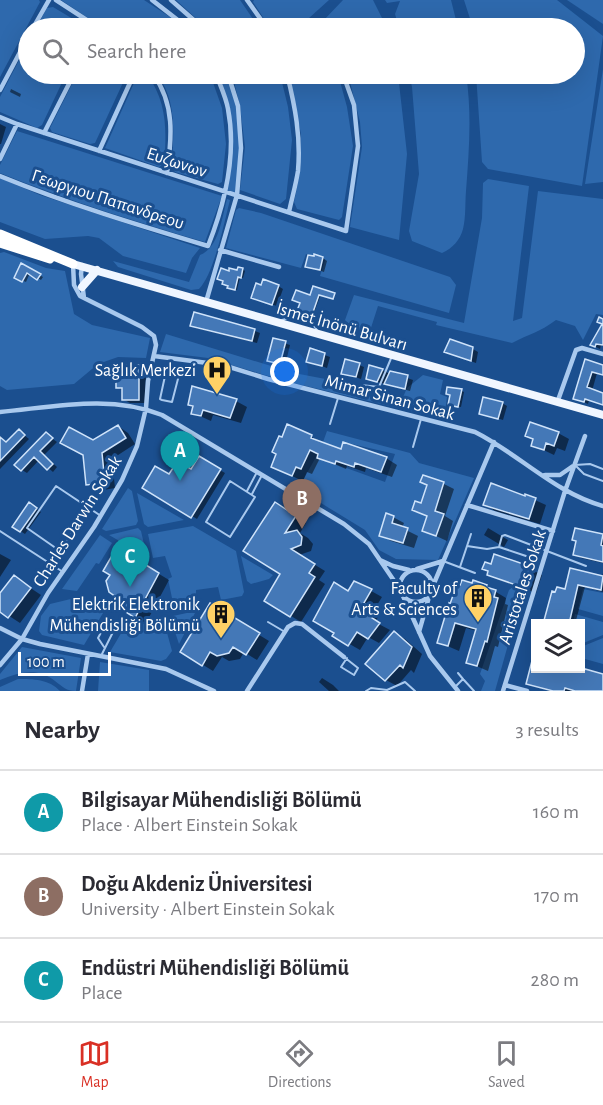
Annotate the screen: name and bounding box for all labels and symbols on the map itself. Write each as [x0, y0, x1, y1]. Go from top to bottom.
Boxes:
street label: Ευζωνων [144, 145, 210, 181]
street label: Γεωργιου Παπανδρεου [29, 167, 186, 233]
street label: İsmet İnönü Bulvarı [274, 298, 410, 354]
hospital icon: Sağlık Merkezi [201, 354, 233, 396]
your location [270, 357, 299, 386]
place label: Sağlık Merkezi [95, 362, 196, 380]
street label: Mimar Sinan Sokak [323, 372, 457, 424]
pin: A [160, 432, 200, 481]
street label: Charles Darwin Sokak [30, 452, 126, 590]
pin: B [282, 480, 322, 529]
street label: Aristotales Sokak [496, 527, 550, 647]
pin: C [110, 538, 150, 587]
place label: Faculty of Arts & Sciences [351, 580, 459, 619]
building icon: Faculty of Arts & Sciences [462, 582, 494, 624]
place label: Elektrik Elektronik Mühendisliği Bölümü [49, 596, 201, 635]
building icon: Elektrik Elektronik Mühendisliği Bölümü [205, 598, 237, 640]
scale bar [18, 649, 111, 676]

